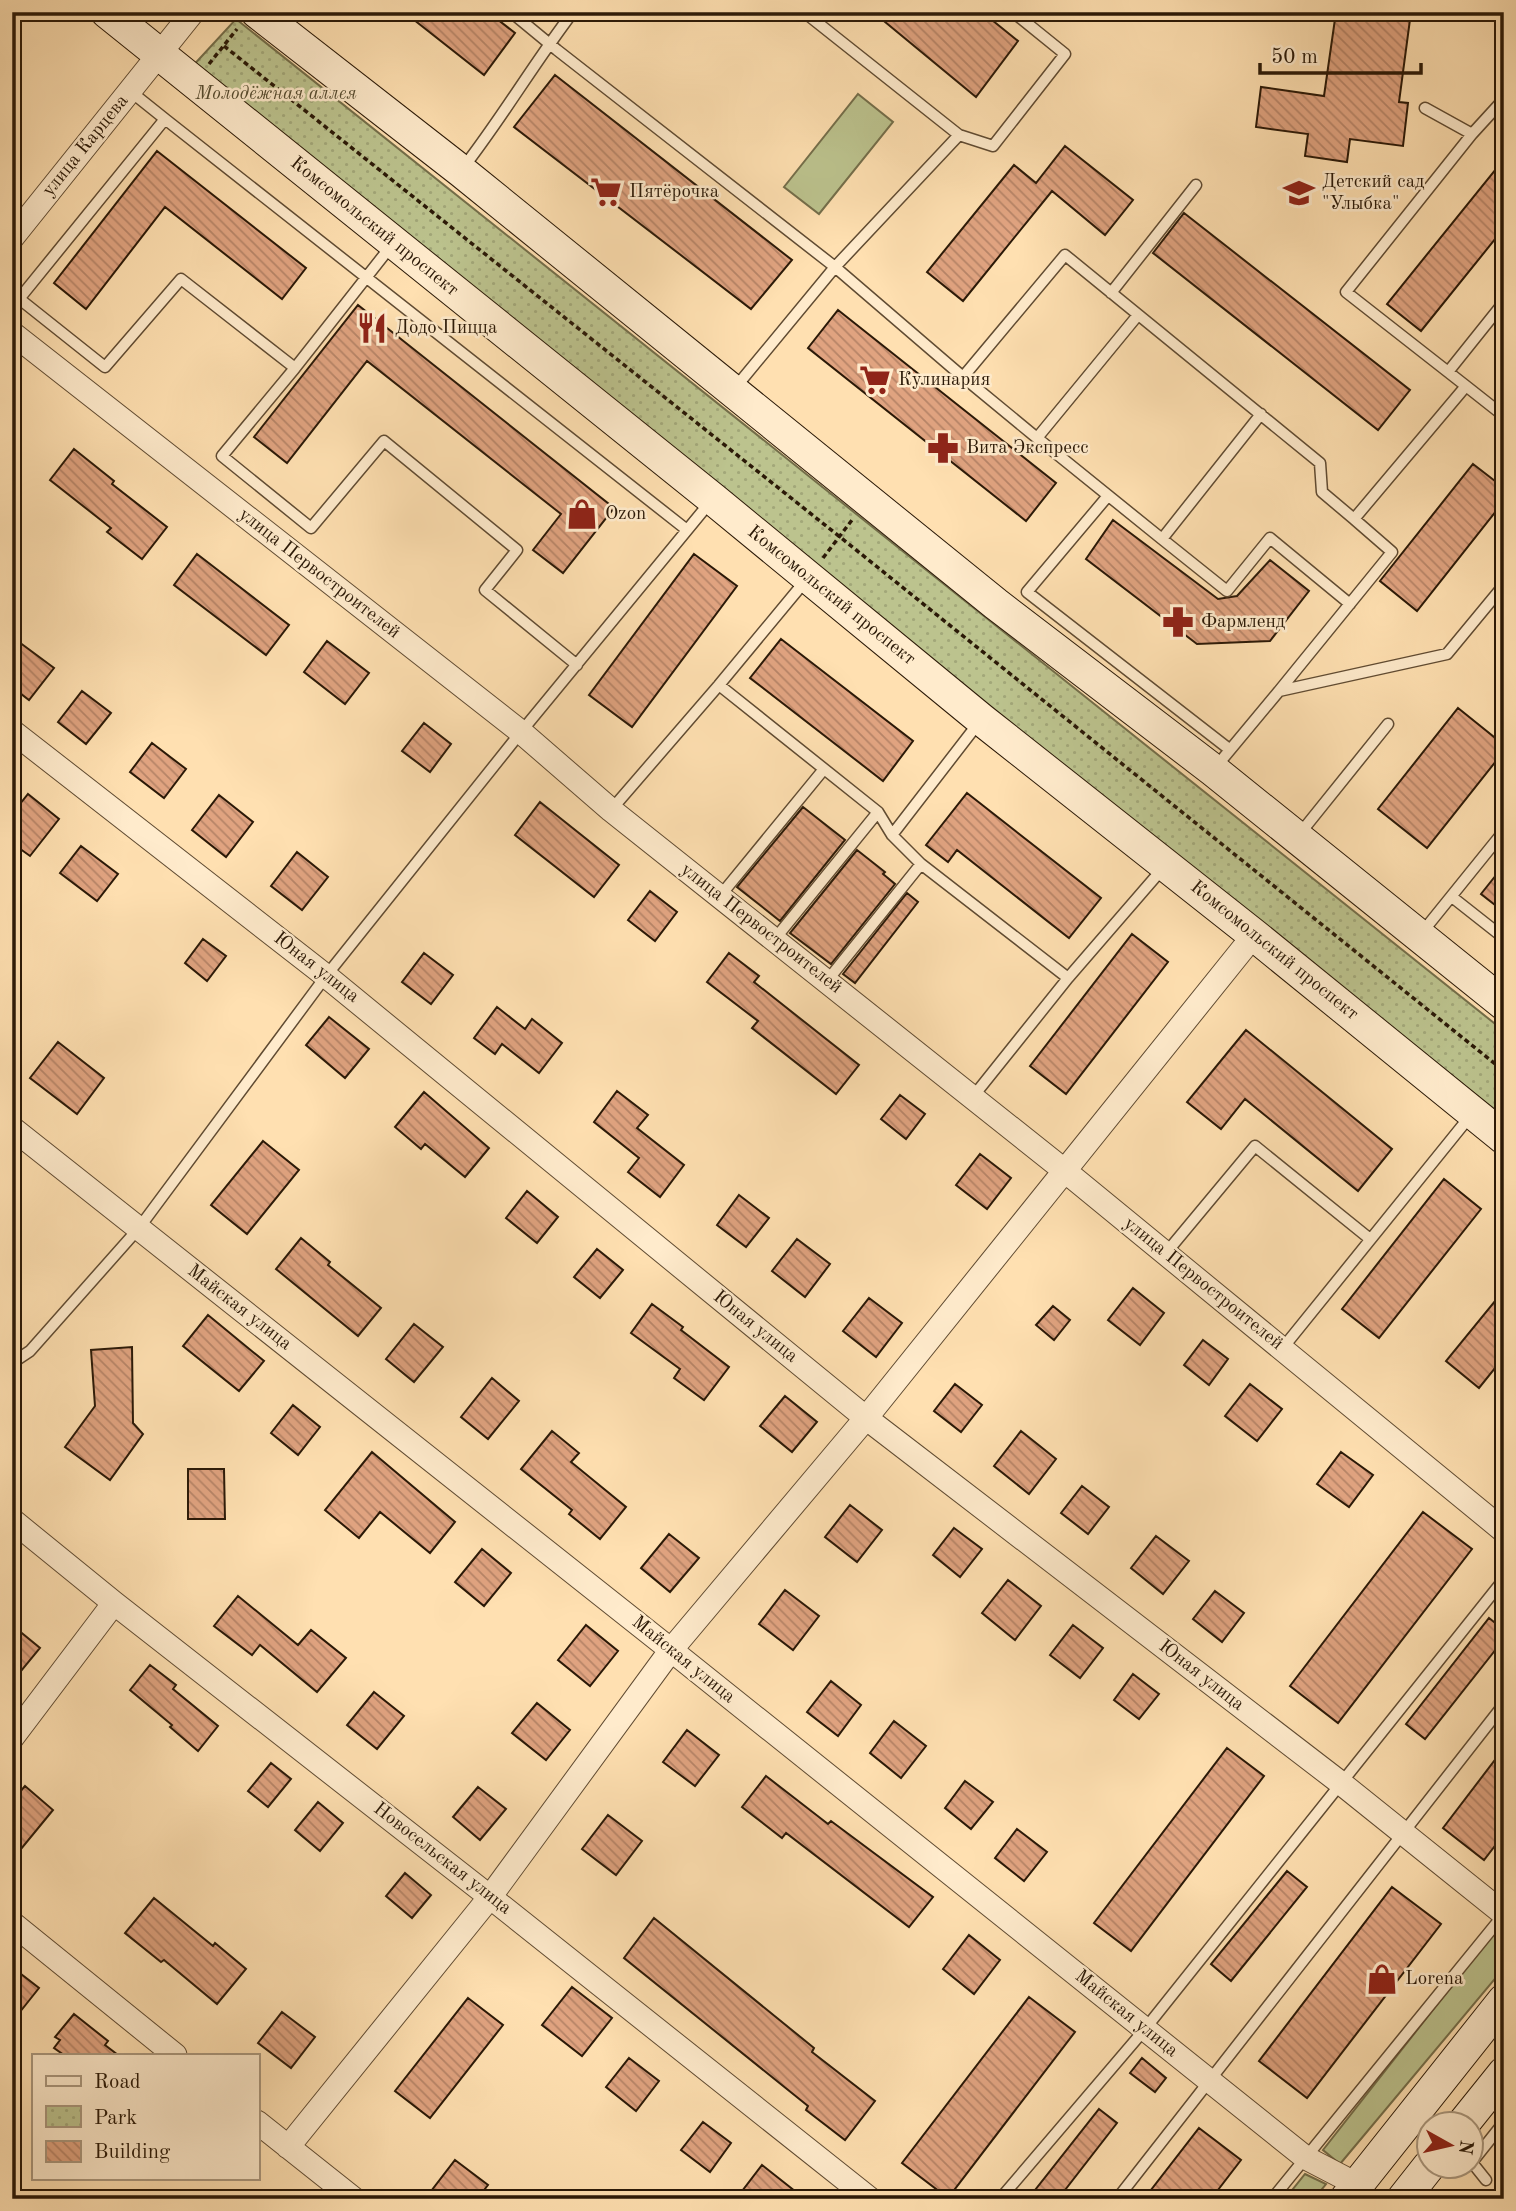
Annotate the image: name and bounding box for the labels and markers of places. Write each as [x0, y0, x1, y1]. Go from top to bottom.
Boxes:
place label: Детский сад "Улыбка" [1322, 173, 1425, 214]
supermarket icon: Пятёрочка [589, 175, 623, 209]
school or university icon: Детский сад "Улыбка" [1282, 176, 1316, 210]
place label: Пятёрочка [629, 183, 720, 202]
restaurant icon: Додо Пицца [355, 311, 389, 345]
place label: Додо Пицца [395, 319, 498, 338]
supermarket icon: Кулинария [858, 363, 892, 397]
place label: Кулинария [898, 371, 990, 390]
pharmacy icon: Вита Экспресс [926, 431, 960, 465]
place label: Вита Экспресс [966, 439, 1089, 458]
shop icon: Ozon [565, 497, 599, 531]
place label: Ozon [605, 505, 646, 524]
pharmacy icon: Фармленд [1161, 605, 1195, 639]
place label: Фармленд [1201, 613, 1286, 632]
shop icon: Lorena [1365, 1962, 1399, 1996]
place label: Lorena [1405, 1970, 1464, 1989]

